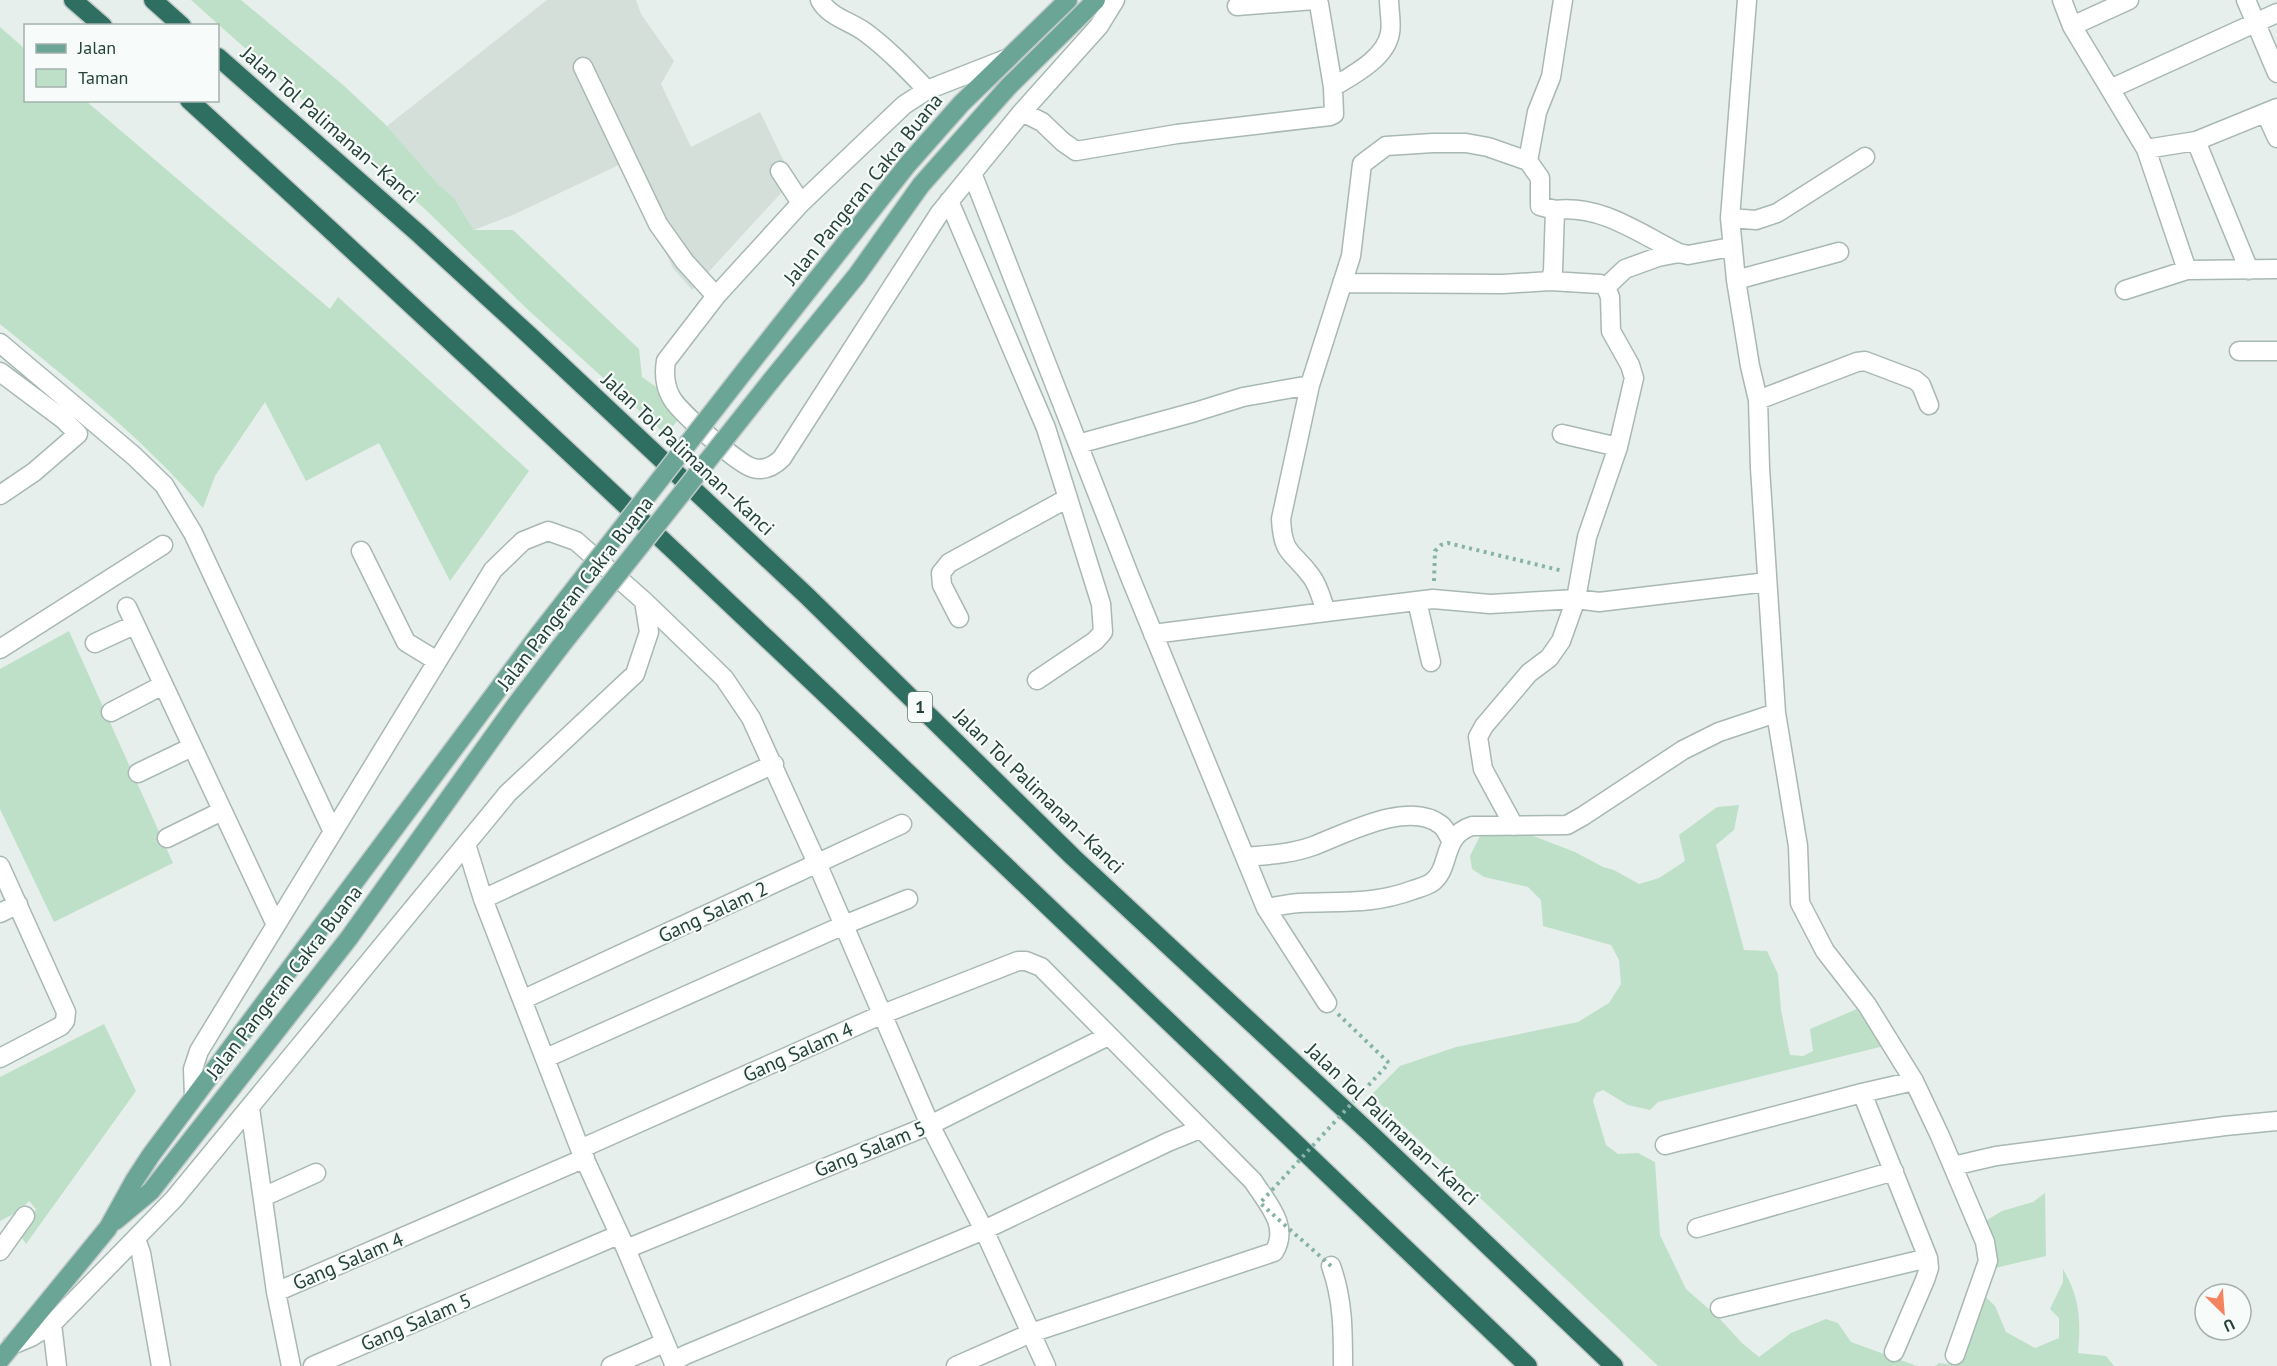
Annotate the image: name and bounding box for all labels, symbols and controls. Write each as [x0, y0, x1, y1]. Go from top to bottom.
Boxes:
legend [24, 24, 219, 102]
text: Jalan [77, 36, 116, 59]
street label: Jalan Tol Palimanan–Kanci [235, 40, 424, 209]
text: Taman [78, 66, 128, 89]
street label: Jalan Pangeran Cakra Buana [777, 88, 948, 291]
street label: Jalan Tol Palimanan–Kanci [595, 366, 780, 541]
street label: Jalan Pangeran Cakra Buana [491, 491, 659, 696]
road number: 1 [908, 692, 932, 722]
street label: Jalan Tol Palimanan–Kanci [948, 702, 1130, 879]
street label: Gang Salam 2 [654, 875, 772, 949]
street label: Jalan Pangeran Cakra Buana [200, 880, 368, 1085]
street label: Gang Salam 4 [739, 1016, 857, 1088]
street label: Jalan Tol Palimanan–Kanci [1299, 1036, 1484, 1211]
street label: Gang Salam 5 [810, 1115, 930, 1183]
street label: Gang Salam 4 [289, 1226, 407, 1296]
north arrow [2193, 1282, 2253, 1342]
street label: Gang Salam 5 [357, 1287, 475, 1357]
text: U [2221, 1314, 2238, 1337]

